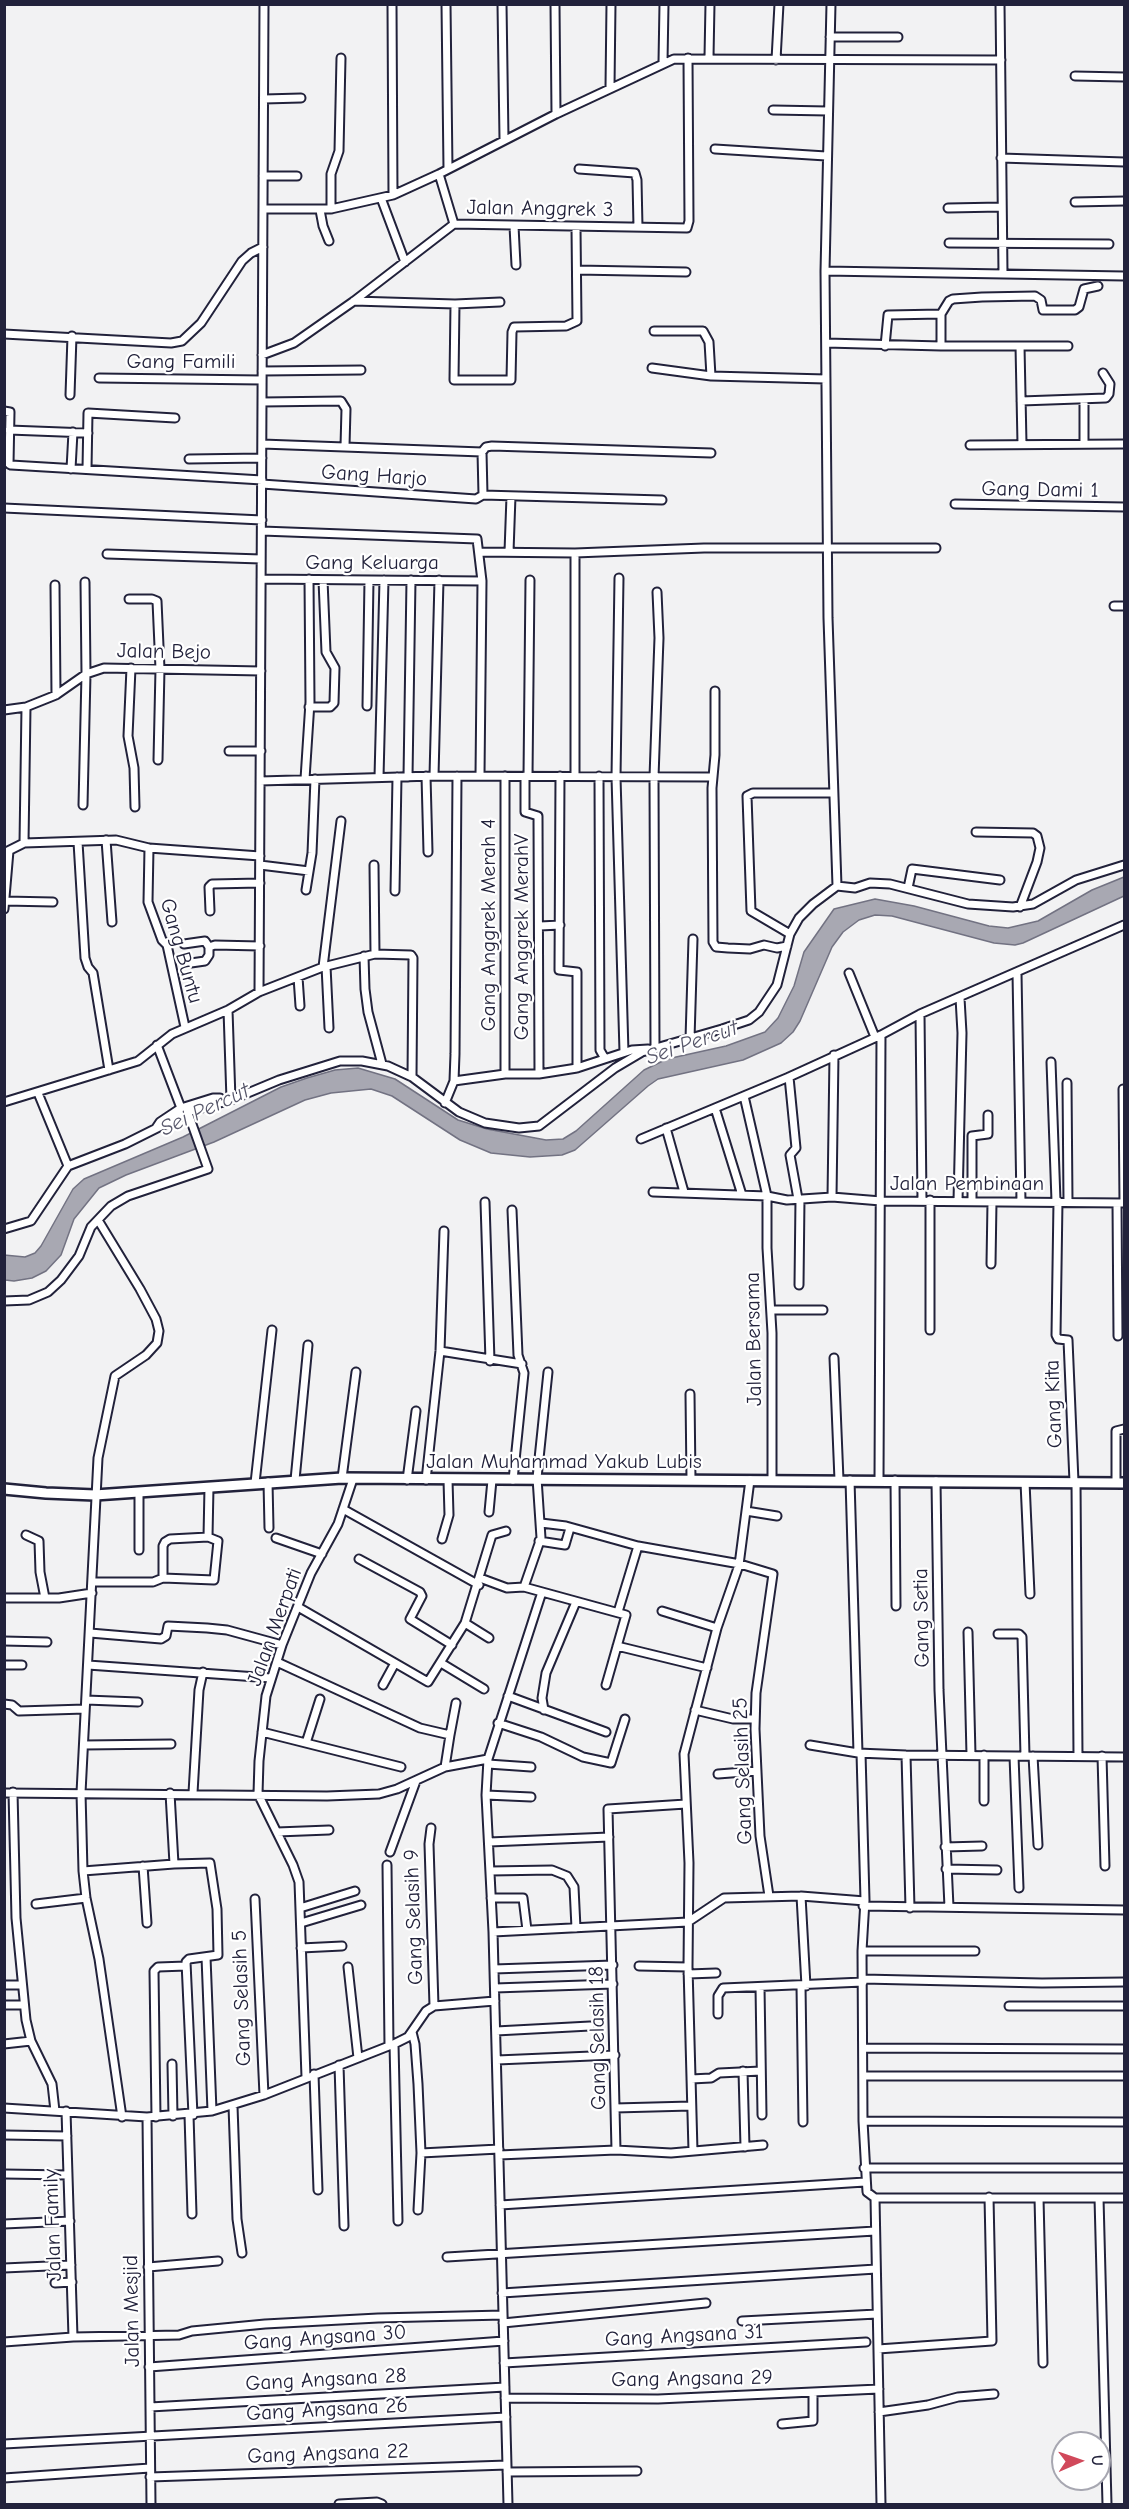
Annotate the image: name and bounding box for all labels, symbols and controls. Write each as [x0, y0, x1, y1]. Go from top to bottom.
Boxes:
street label: Jalan Anggrek 3 [466, 195, 614, 223]
street label: Gang Famili [127, 349, 235, 375]
street label: Gang Harjo [320, 460, 428, 492]
street label: Gang Dami 1 [981, 476, 1099, 504]
street label: Gang Keluarga [305, 550, 439, 576]
street label: Jalan Bejo [117, 639, 211, 665]
street label: Gang Anggrek Merah 4 [476, 819, 502, 1031]
street label: Gang Anggrek MerahV [509, 834, 535, 1040]
street label: Gang Buntu [154, 896, 208, 1006]
water label: Sei Percut [642, 1015, 742, 1071]
water label: Sei Percut [156, 1078, 254, 1142]
street label: Jalan Pembinaan [890, 1171, 1044, 1197]
street label: Jalan Bersama [740, 1272, 768, 1406]
street label: Gang Kita [1040, 1359, 1068, 1449]
street label: Jalan Muhammad Yakub Lubis [426, 1449, 702, 1475]
street label: Jalan Merpati [242, 1565, 308, 1689]
street label: Gang Setia [909, 1568, 935, 1668]
street label: Gang Selasih 25 [728, 1697, 758, 1845]
street label: Gang Selasih 9 [399, 1849, 429, 1985]
street label: Gang Selasih 5 [227, 1929, 257, 2067]
street label: Gang Selasih 18 [584, 1966, 612, 2110]
street label: Jalan Family [38, 2168, 68, 2282]
street label: Jalan Mesjid [118, 2255, 146, 2367]
street label: Gang Angsana 31 [604, 2319, 764, 2353]
street label: Gang Angsana 30 [243, 2320, 407, 2356]
street label: Gang Angsana 28 [245, 2363, 407, 2397]
street label: Gang Angsana 29 [611, 2365, 773, 2393]
street label: Gang Angsana 26 [245, 2393, 409, 2427]
north arrow [1051, 2431, 1111, 2491]
street label: Gang Angsana 22 [247, 2439, 409, 2469]
text: U [1088, 2455, 1106, 2466]

